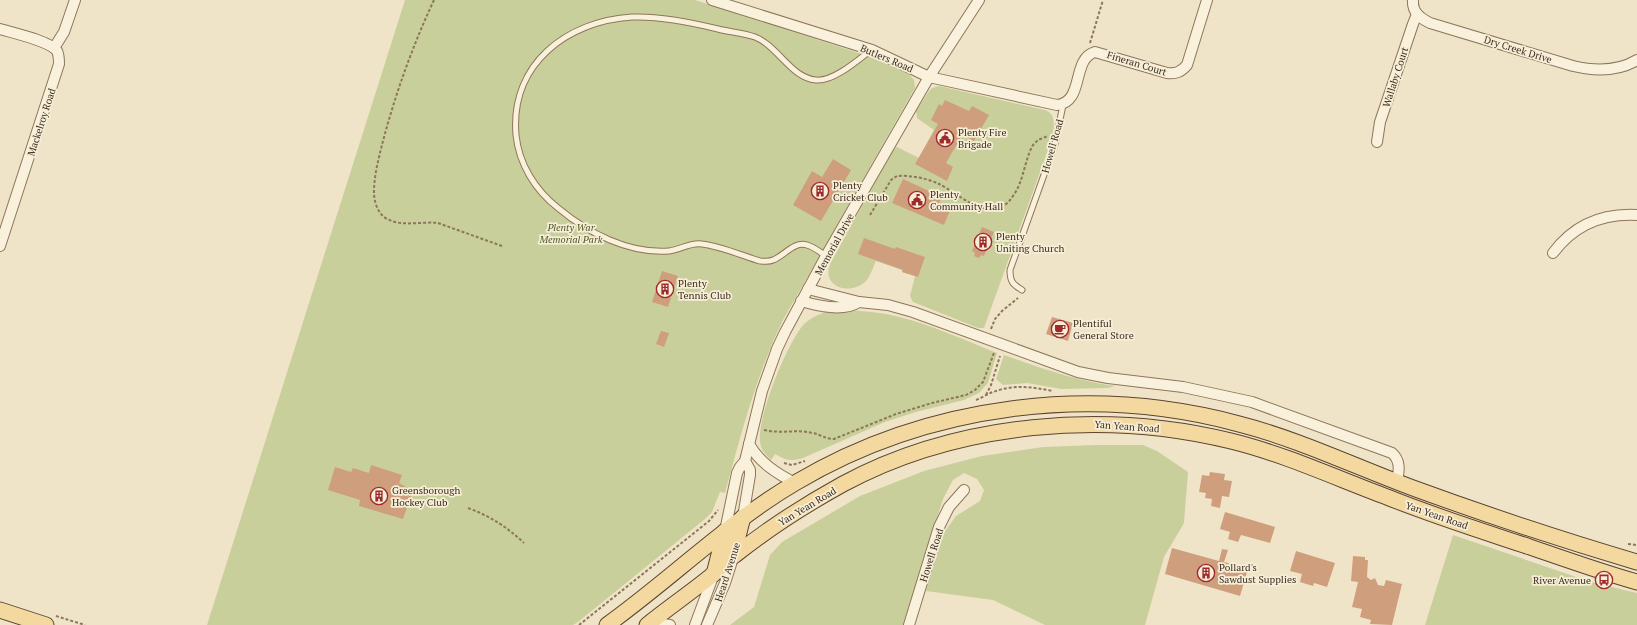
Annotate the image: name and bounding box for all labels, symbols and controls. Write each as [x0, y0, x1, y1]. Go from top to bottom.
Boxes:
street label: Dry Creek Drive [1482, 33, 1553, 66]
street label: Butlers Road [858, 41, 916, 76]
street label: Wallaby Court [1380, 45, 1411, 109]
street label: Fineran Court [1105, 48, 1169, 79]
street label: Mackelroy Road [24, 86, 59, 158]
street label: Howell Road [1039, 117, 1067, 175]
place label: Plenty Fire Brigade [958, 126, 1006, 151]
public building icon: Plenty Fire Brigade [935, 128, 955, 148]
place label: Plenty Cricket Club [833, 179, 888, 204]
building icon: Plenty Cricket Club [810, 181, 830, 201]
place label: Plenty Community Hall [930, 188, 1003, 213]
public building icon: Plenty Community Hall [907, 190, 927, 210]
street label: Memorial Drive [812, 211, 857, 278]
park label: Plenty War Memorial Park [538, 221, 603, 246]
place label: Plenty Uniting Church [996, 230, 1065, 255]
building icon: Plenty Uniting Church [973, 232, 993, 252]
place label: Plenty Tennis Club [678, 277, 731, 302]
building icon: Plenty Tennis Club [655, 279, 675, 299]
place label: Plentiful General Store [1073, 317, 1134, 342]
cafe icon: Plentiful General Store [1050, 319, 1070, 339]
street label: Yan Yean Road [1094, 418, 1160, 435]
place label: Greensborough Hockey Club [392, 484, 460, 509]
street label: Yan Yean Road [776, 484, 839, 529]
building icon: Greensborough Hockey Club [369, 486, 389, 506]
street label: Yan Yean Road [1404, 499, 1470, 532]
street label: Howell Road [917, 526, 946, 584]
street label: Heard Avenue [712, 541, 743, 604]
place label: Pollard's Sawdust Supplies [1219, 561, 1296, 586]
building icon: Pollard's Sawdust Supplies [1196, 563, 1216, 583]
bus stop icon: River Avenue [1594, 570, 1614, 590]
place label: River Avenue [1533, 574, 1591, 587]

